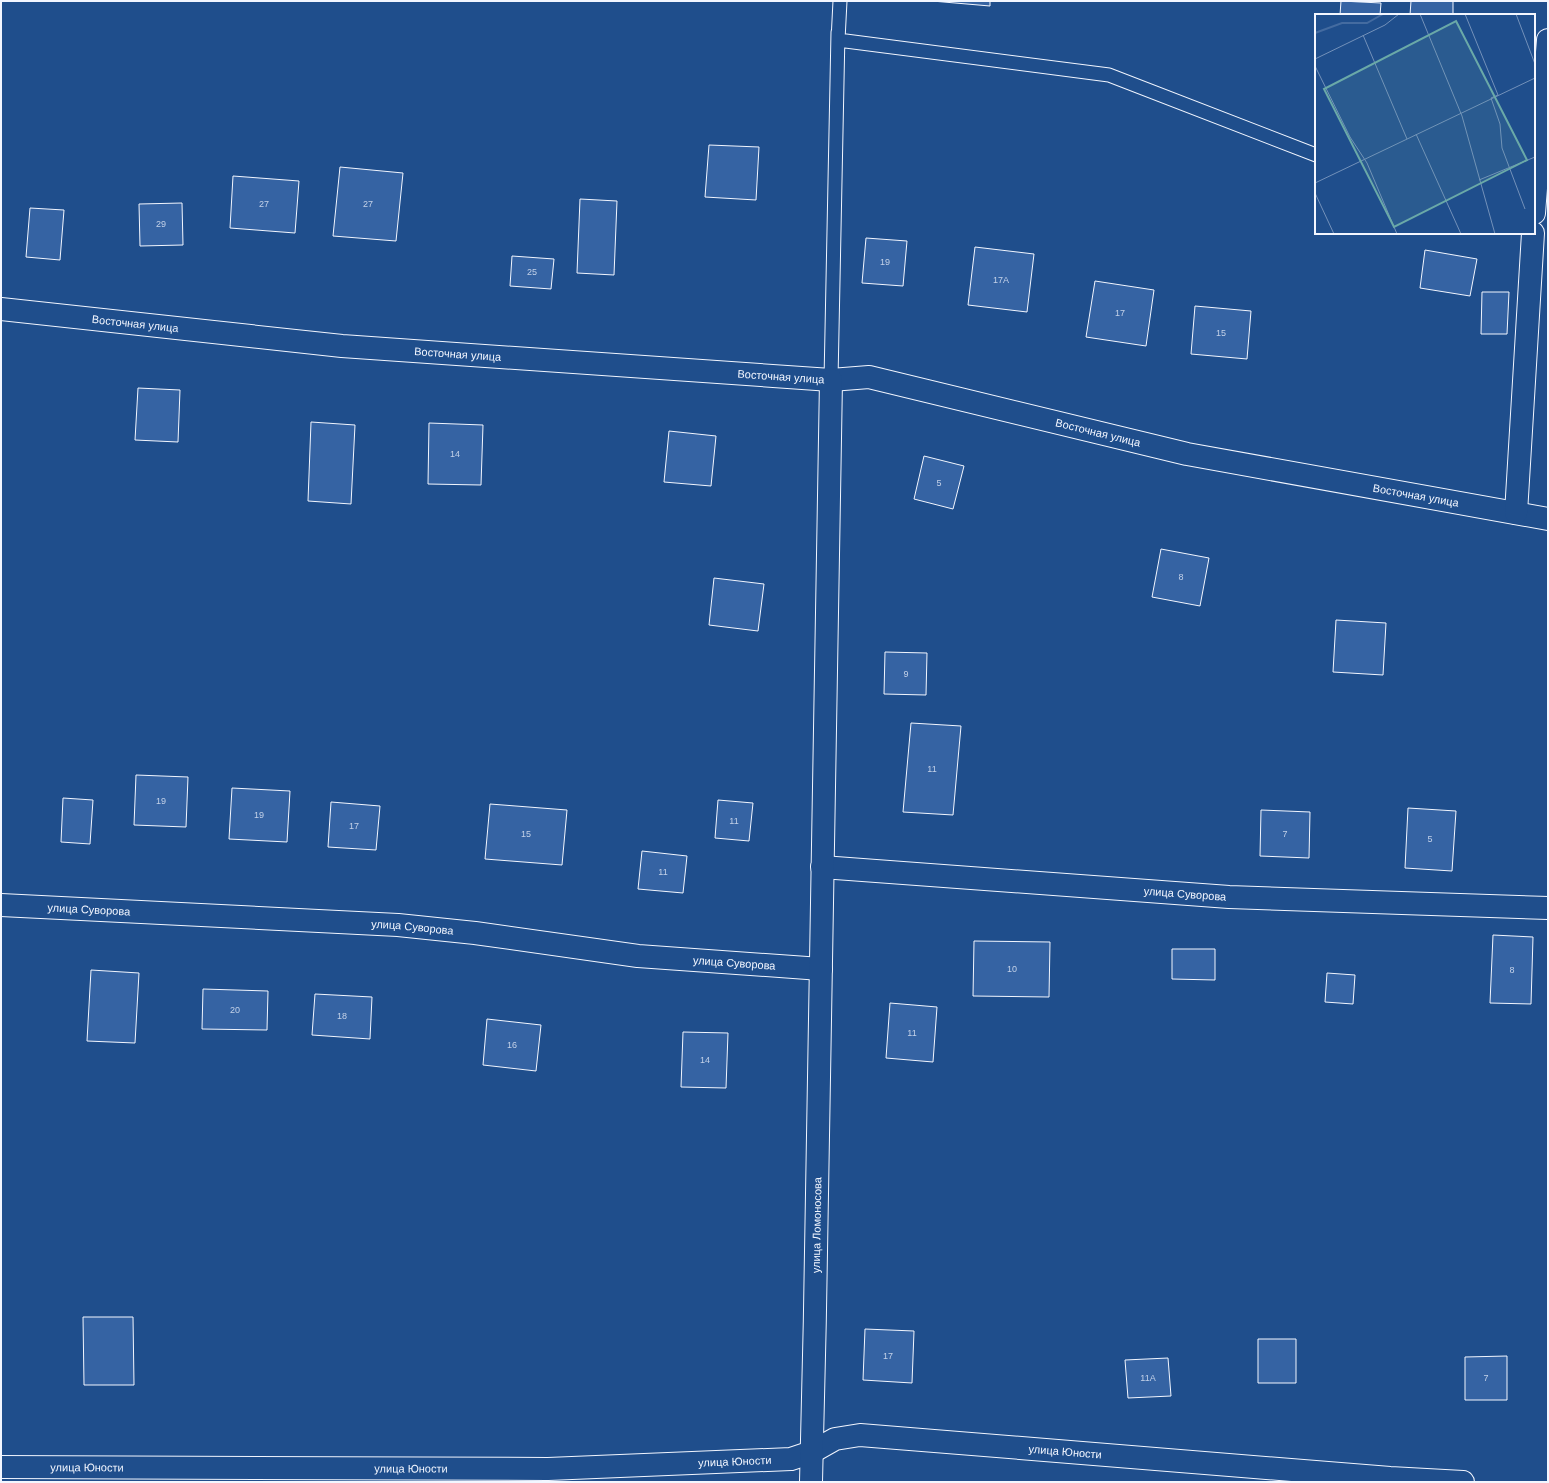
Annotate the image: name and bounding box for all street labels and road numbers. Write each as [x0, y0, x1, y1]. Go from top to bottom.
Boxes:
street label: Восточная улица [91, 313, 180, 334]
street label: Восточная улица [414, 345, 502, 363]
street label: Восточная улица [737, 368, 826, 386]
street label: Восточная улица [1054, 416, 1143, 449]
street label: Восточная улица [1372, 482, 1461, 509]
street label: улица Суворова [1143, 885, 1228, 903]
street label: улица Суворова [47, 901, 131, 918]
street label: улица Суворова [371, 918, 455, 937]
street label: улица Суворова [693, 954, 777, 972]
street label: улица Ломоносова [810, 1176, 823, 1273]
street label: улица Юности [1028, 1443, 1102, 1461]
street label: улица Юности [698, 1454, 772, 1469]
street label: улица Юности [50, 1461, 124, 1473]
street label: улица Юности [374, 1462, 448, 1475]

